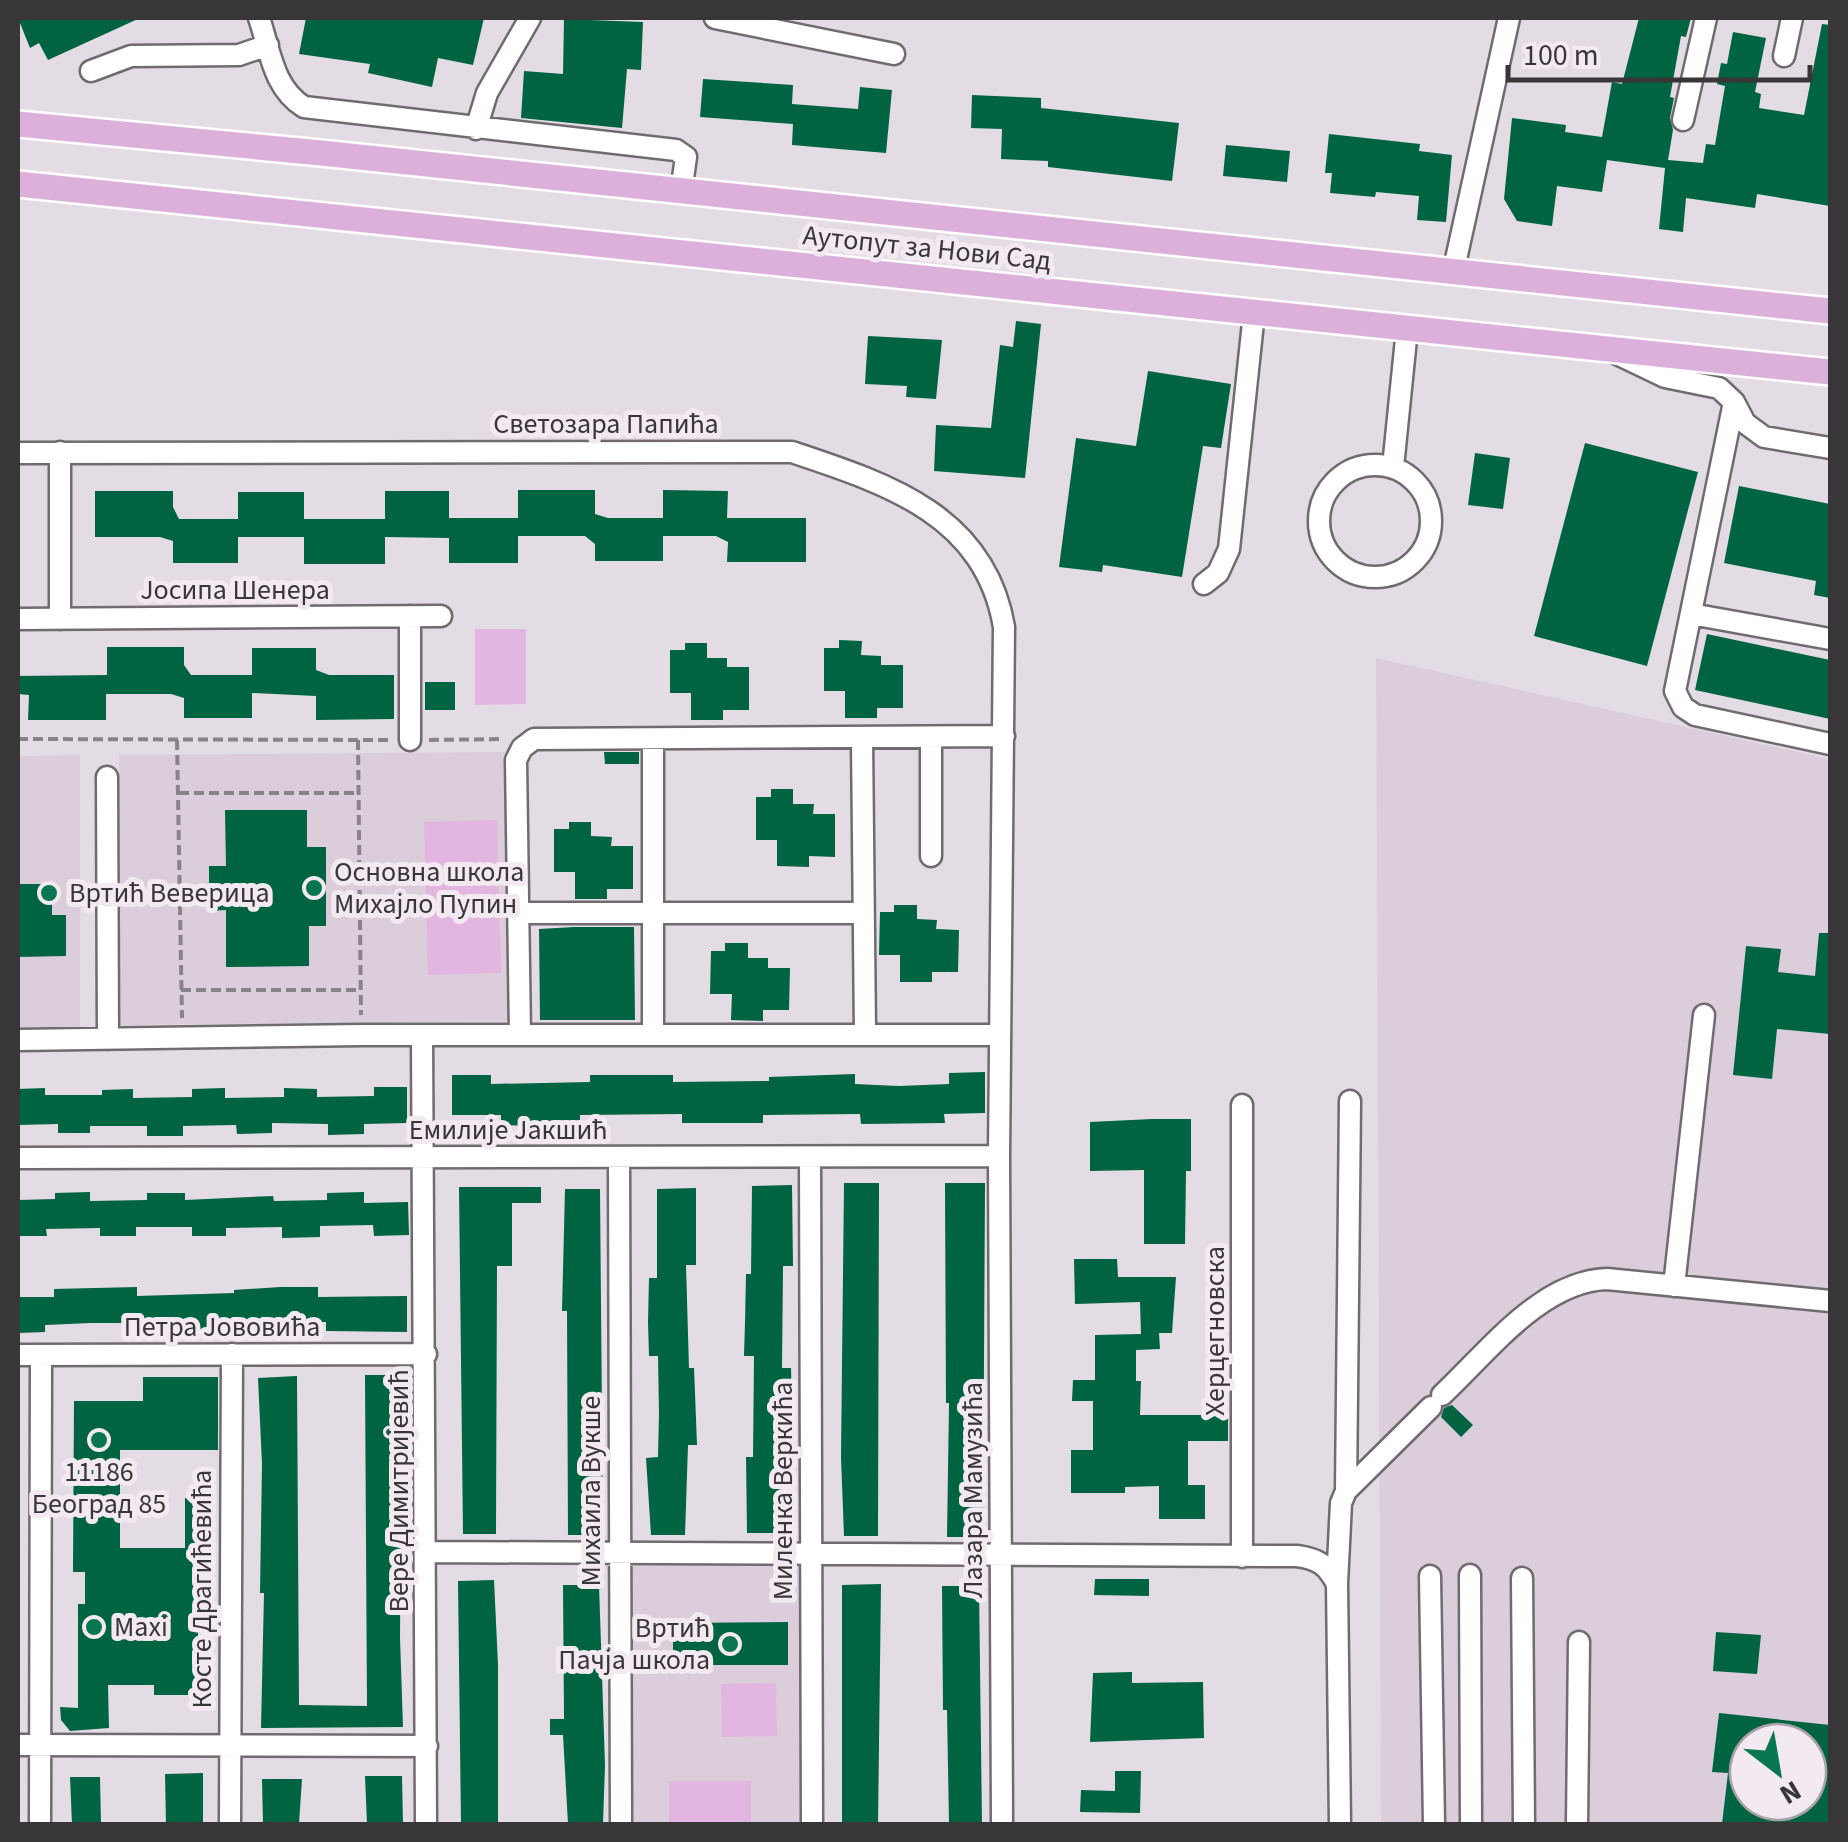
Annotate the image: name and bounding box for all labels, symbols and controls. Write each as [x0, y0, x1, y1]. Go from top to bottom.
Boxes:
scale bar [1508, 20, 1810, 82]
text: 100 m [1523, 34, 1599, 77]
street label: Аутопут за Нови Сад [801, 215, 1053, 281]
street label: Светозара Папића [493, 404, 719, 444]
street label: Јосипа Шенера [140, 570, 330, 610]
place label: Основна школа Михајло Пупин [334, 852, 524, 924]
place label: Вртић Веверица [69, 873, 270, 913]
marker: Основна школа Михајло Пупин [303, 877, 325, 899]
marker: Вртић Веверица [38, 882, 60, 904]
street label: Емилије Јакшић [409, 1110, 607, 1150]
street label: Херцегновска [1195, 1246, 1235, 1416]
street label: Петра Јововића [124, 1307, 320, 1347]
street label: Вере Димитријевић [379, 1370, 419, 1612]
street label: Миленка Веркића [763, 1382, 803, 1600]
street label: Лазара Мамузића [953, 1382, 993, 1598]
street label: Михаила Вукше [571, 1396, 611, 1586]
marker: 11186 Београд 85 [88, 1429, 110, 1451]
place label: 11186 Београд 85 [32, 1452, 166, 1524]
street label: Косте Драгићевића [182, 1470, 222, 1708]
place label: Maxi [114, 1607, 168, 1647]
place label: Вртић Пачја школа [558, 1608, 710, 1680]
marker: Maxi [83, 1616, 105, 1638]
marker: Вртић Пачја школа [719, 1633, 741, 1655]
north arrow [1728, 1722, 1828, 1822]
text: N [1772, 1771, 1809, 1815]

